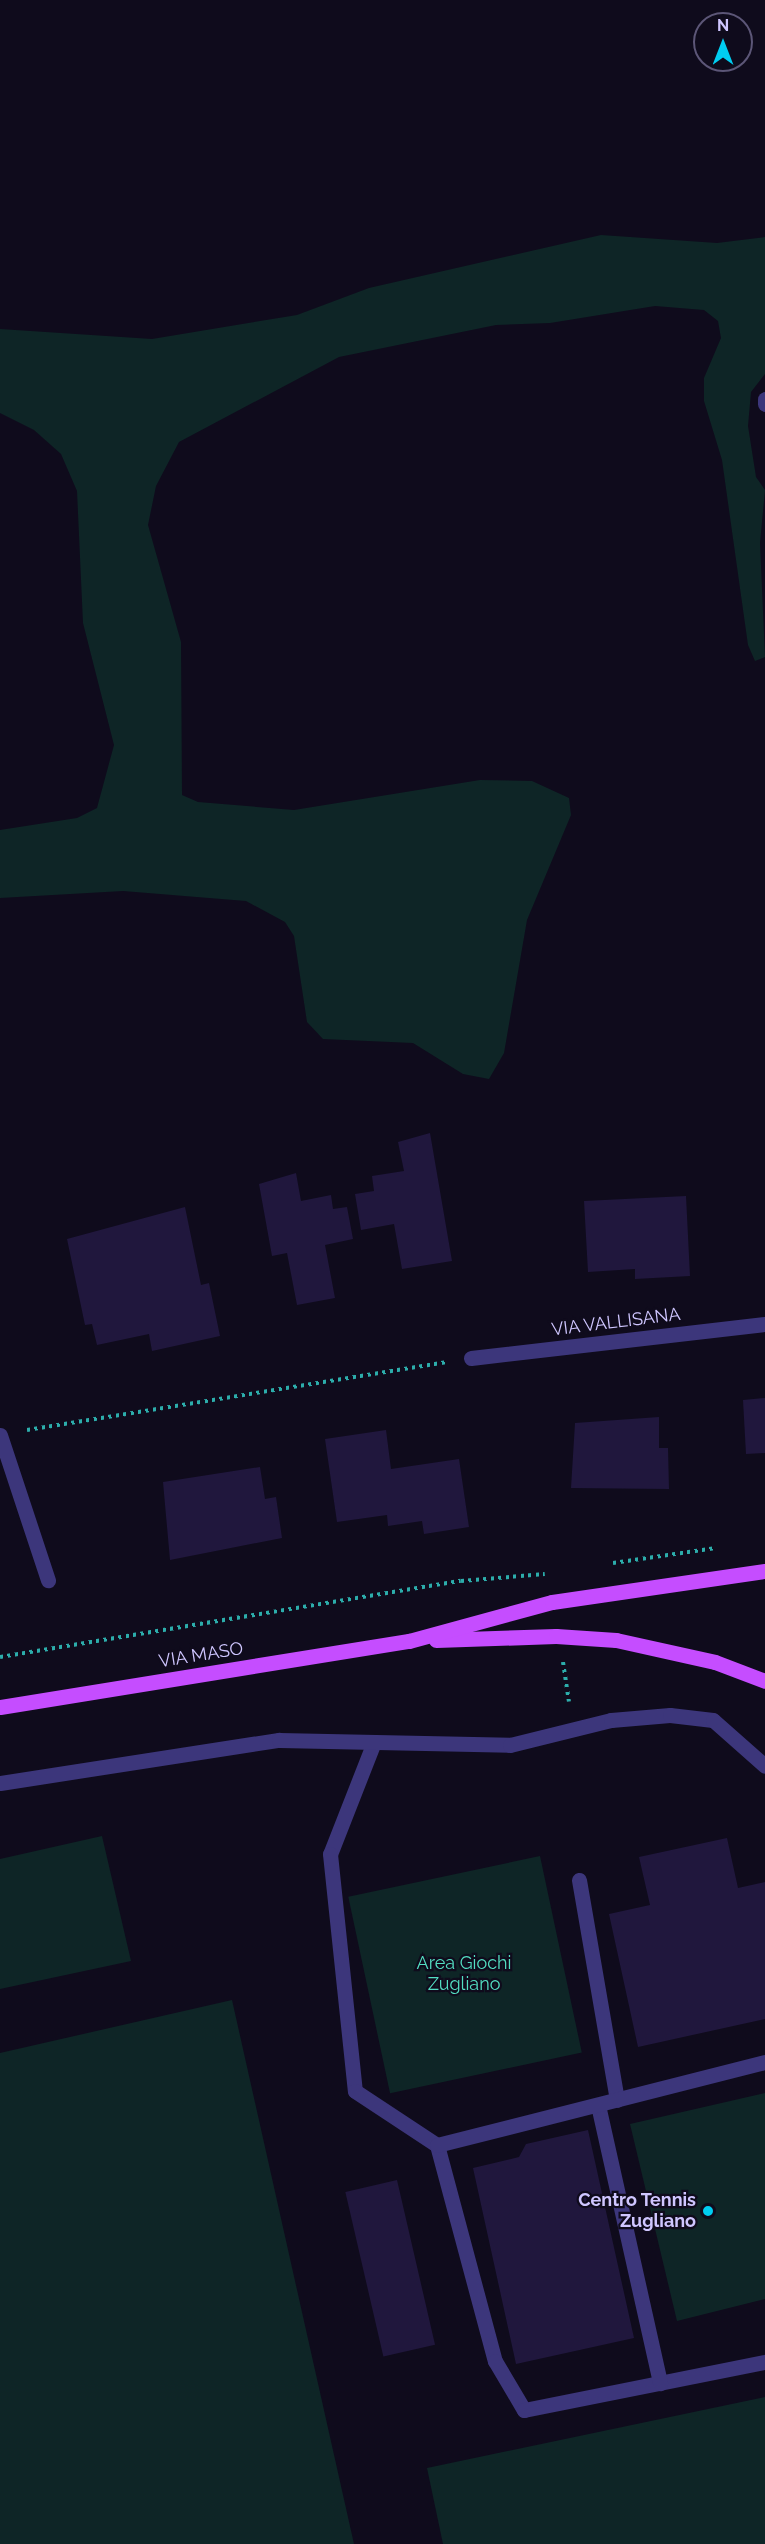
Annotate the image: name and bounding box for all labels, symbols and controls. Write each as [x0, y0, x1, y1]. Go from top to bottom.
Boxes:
north arrow [693, 12, 753, 72]
text: N [717, 16, 729, 35]
street label: VIA VALLISANA [550, 1303, 682, 1341]
street label: VIA MASO [157, 1638, 245, 1672]
park label: Area Giochi Zugliano [417, 1953, 511, 1996]
place label: Centro Tennis Zugliano [578, 2190, 696, 2232]
marker: Centro Tennis Zugliano [701, 2204, 715, 2218]

